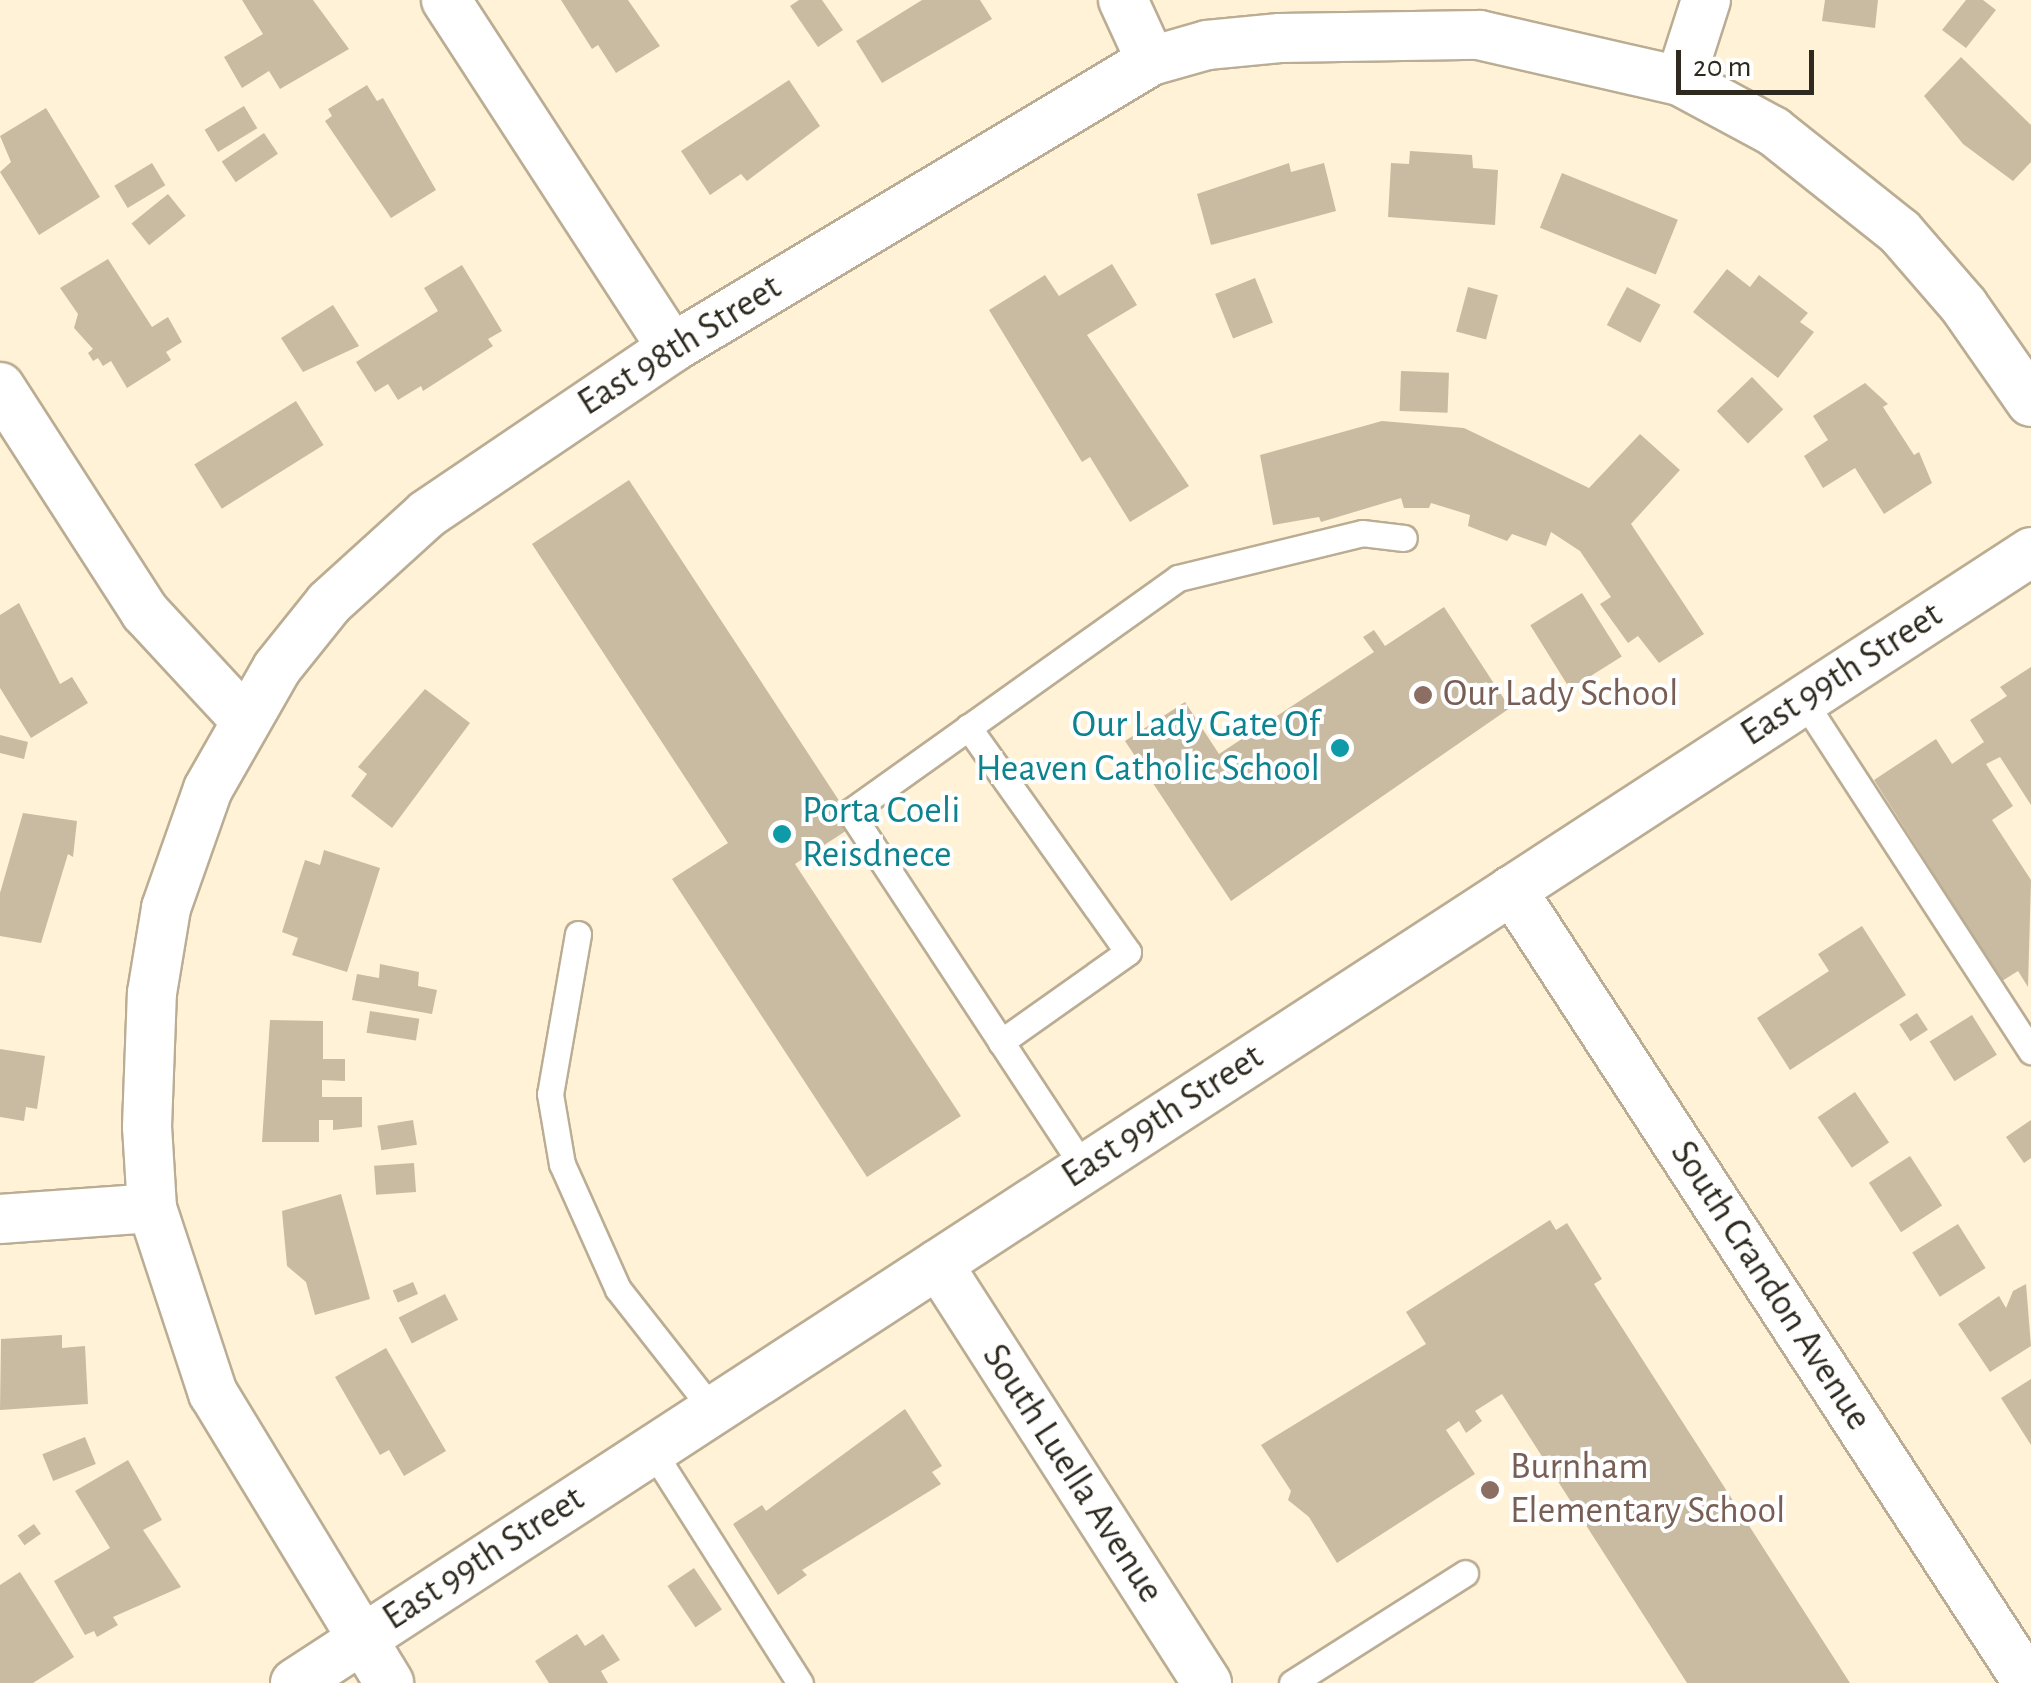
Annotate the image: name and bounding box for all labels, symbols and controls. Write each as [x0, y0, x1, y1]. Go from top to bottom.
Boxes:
scale bar [1681, 30, 1818, 92]
text: 20 m [1693, 52, 1751, 82]
street label: East 98th Street [570, 265, 790, 427]
street label: East 99th Street [1733, 593, 1951, 757]
place label: Our Lady School [1443, 672, 1678, 718]
marker: Our Lady School [1412, 684, 1434, 706]
place label: Our Lady Gate Of Heaven Catholic School [976, 703, 1320, 792]
marker: Our Lady Gate Of Heaven Catholic School [1329, 737, 1351, 759]
place label: Porta Coeli Reisdnece [802, 789, 960, 878]
marker: Porta Coeli Reisdnece [771, 823, 793, 845]
street label: East 99th Street [1054, 1035, 1272, 1199]
street label: South Crandon Avenue [1659, 1133, 1881, 1439]
street label: South Luella Avenue [971, 1336, 1173, 1612]
place label: Burnham Elementary School [1510, 1445, 1785, 1535]
street label: East 99th Street [375, 1477, 593, 1641]
marker: Burnham Elementary School [1479, 1479, 1501, 1501]

